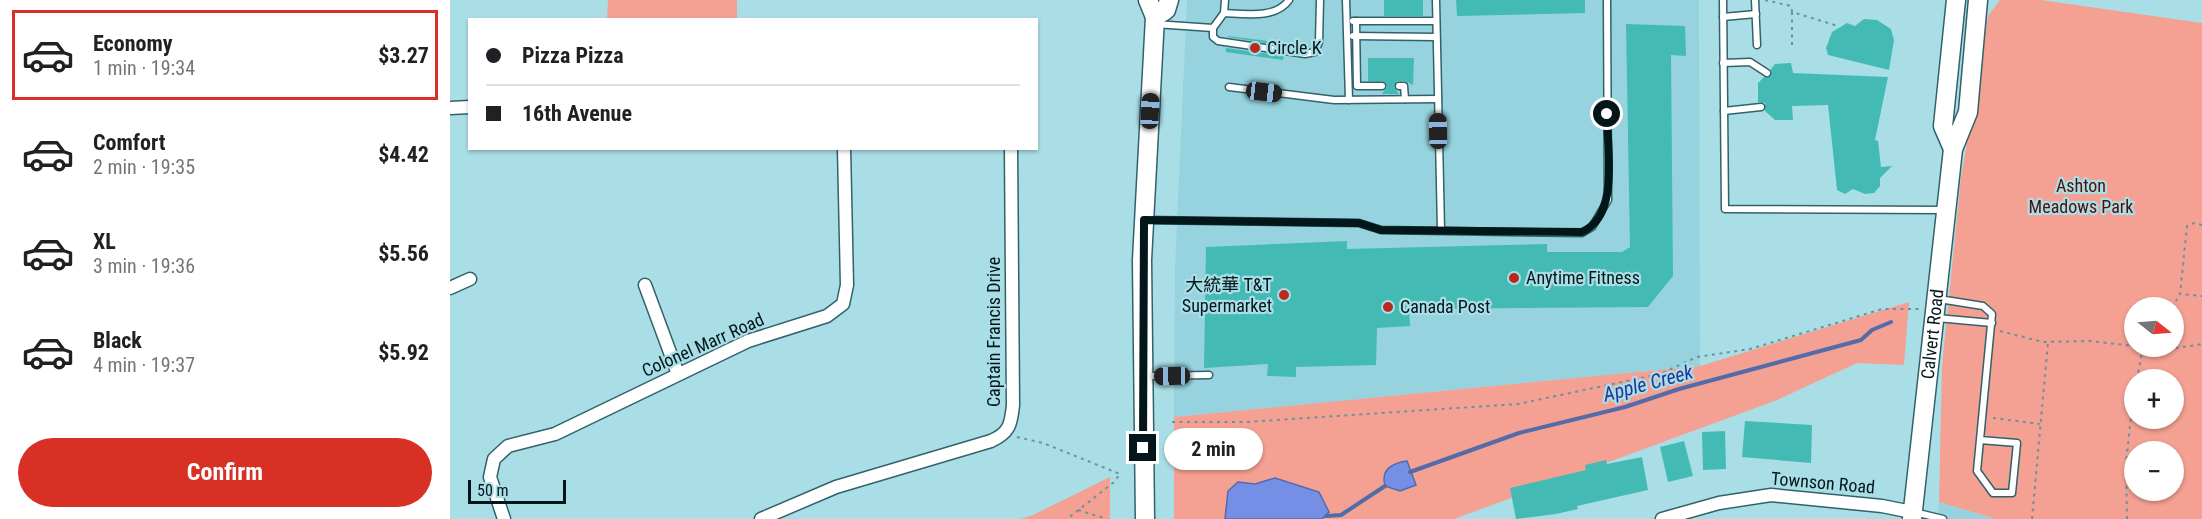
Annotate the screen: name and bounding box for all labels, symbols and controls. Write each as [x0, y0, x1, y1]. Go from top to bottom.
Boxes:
icon: car [21, 28, 75, 82]
text: Economy [93, 31, 173, 56]
place label: Circle K [1267, 37, 1322, 58]
marker: Circle K [1248, 41, 1262, 55]
text: $3.27 [378, 43, 429, 68]
text: Pizza Pizza [522, 43, 624, 68]
text: 1 min · 19:34 [93, 56, 195, 80]
car [1245, 81, 1283, 103]
car [1140, 93, 1160, 129]
route start [1593, 100, 1620, 127]
text: 16th Avenue [522, 101, 632, 126]
car [1429, 113, 1447, 149]
icon: car [21, 127, 75, 181]
text: Comfort [93, 130, 166, 155]
text: $4.42 [378, 142, 429, 167]
text: 2 min · 19:35 [93, 155, 195, 179]
park label: Ashton Meadows Park [2029, 175, 2133, 217]
icon: car [21, 226, 75, 280]
text: XL [93, 229, 116, 254]
text: $5.56 [378, 241, 429, 266]
text: 3 min · 19:36 [93, 254, 195, 278]
street label: Captain Francis Drive [983, 257, 1004, 407]
place label: Anytime Fitness [1526, 267, 1640, 288]
marker: Anytime Fitness [1507, 271, 1521, 285]
place label: 大統華 T&T Supermarket [1182, 274, 1272, 316]
marker: 大統華 T&T Supermarket [1277, 288, 1291, 302]
street label: Calvert Road [1917, 288, 1947, 380]
place label: Canada Post [1400, 296, 1490, 317]
north arrow [2124, 297, 2184, 357]
map controls [2124, 297, 2184, 501]
marker: Canada Post [1381, 300, 1395, 314]
street label: Colonel Marr Road [639, 308, 767, 381]
icon: car [21, 325, 75, 379]
text: Black [93, 328, 142, 353]
text: $5.92 [378, 340, 429, 365]
text: 4 min · 19:37 [93, 353, 195, 377]
water label: Apple Creek [1599, 359, 1697, 407]
car [1154, 367, 1190, 385]
button: + [2124, 369, 2184, 429]
callout: 2 min [1164, 427, 1263, 469]
route end [1129, 434, 1156, 461]
text: 2 min [1191, 437, 1236, 461]
button: Confirm [18, 438, 432, 507]
button: − [2124, 441, 2184, 501]
street label: Townson Road [1770, 468, 1876, 498]
scale bar [468, 477, 566, 504]
text: 50 m [477, 481, 509, 500]

